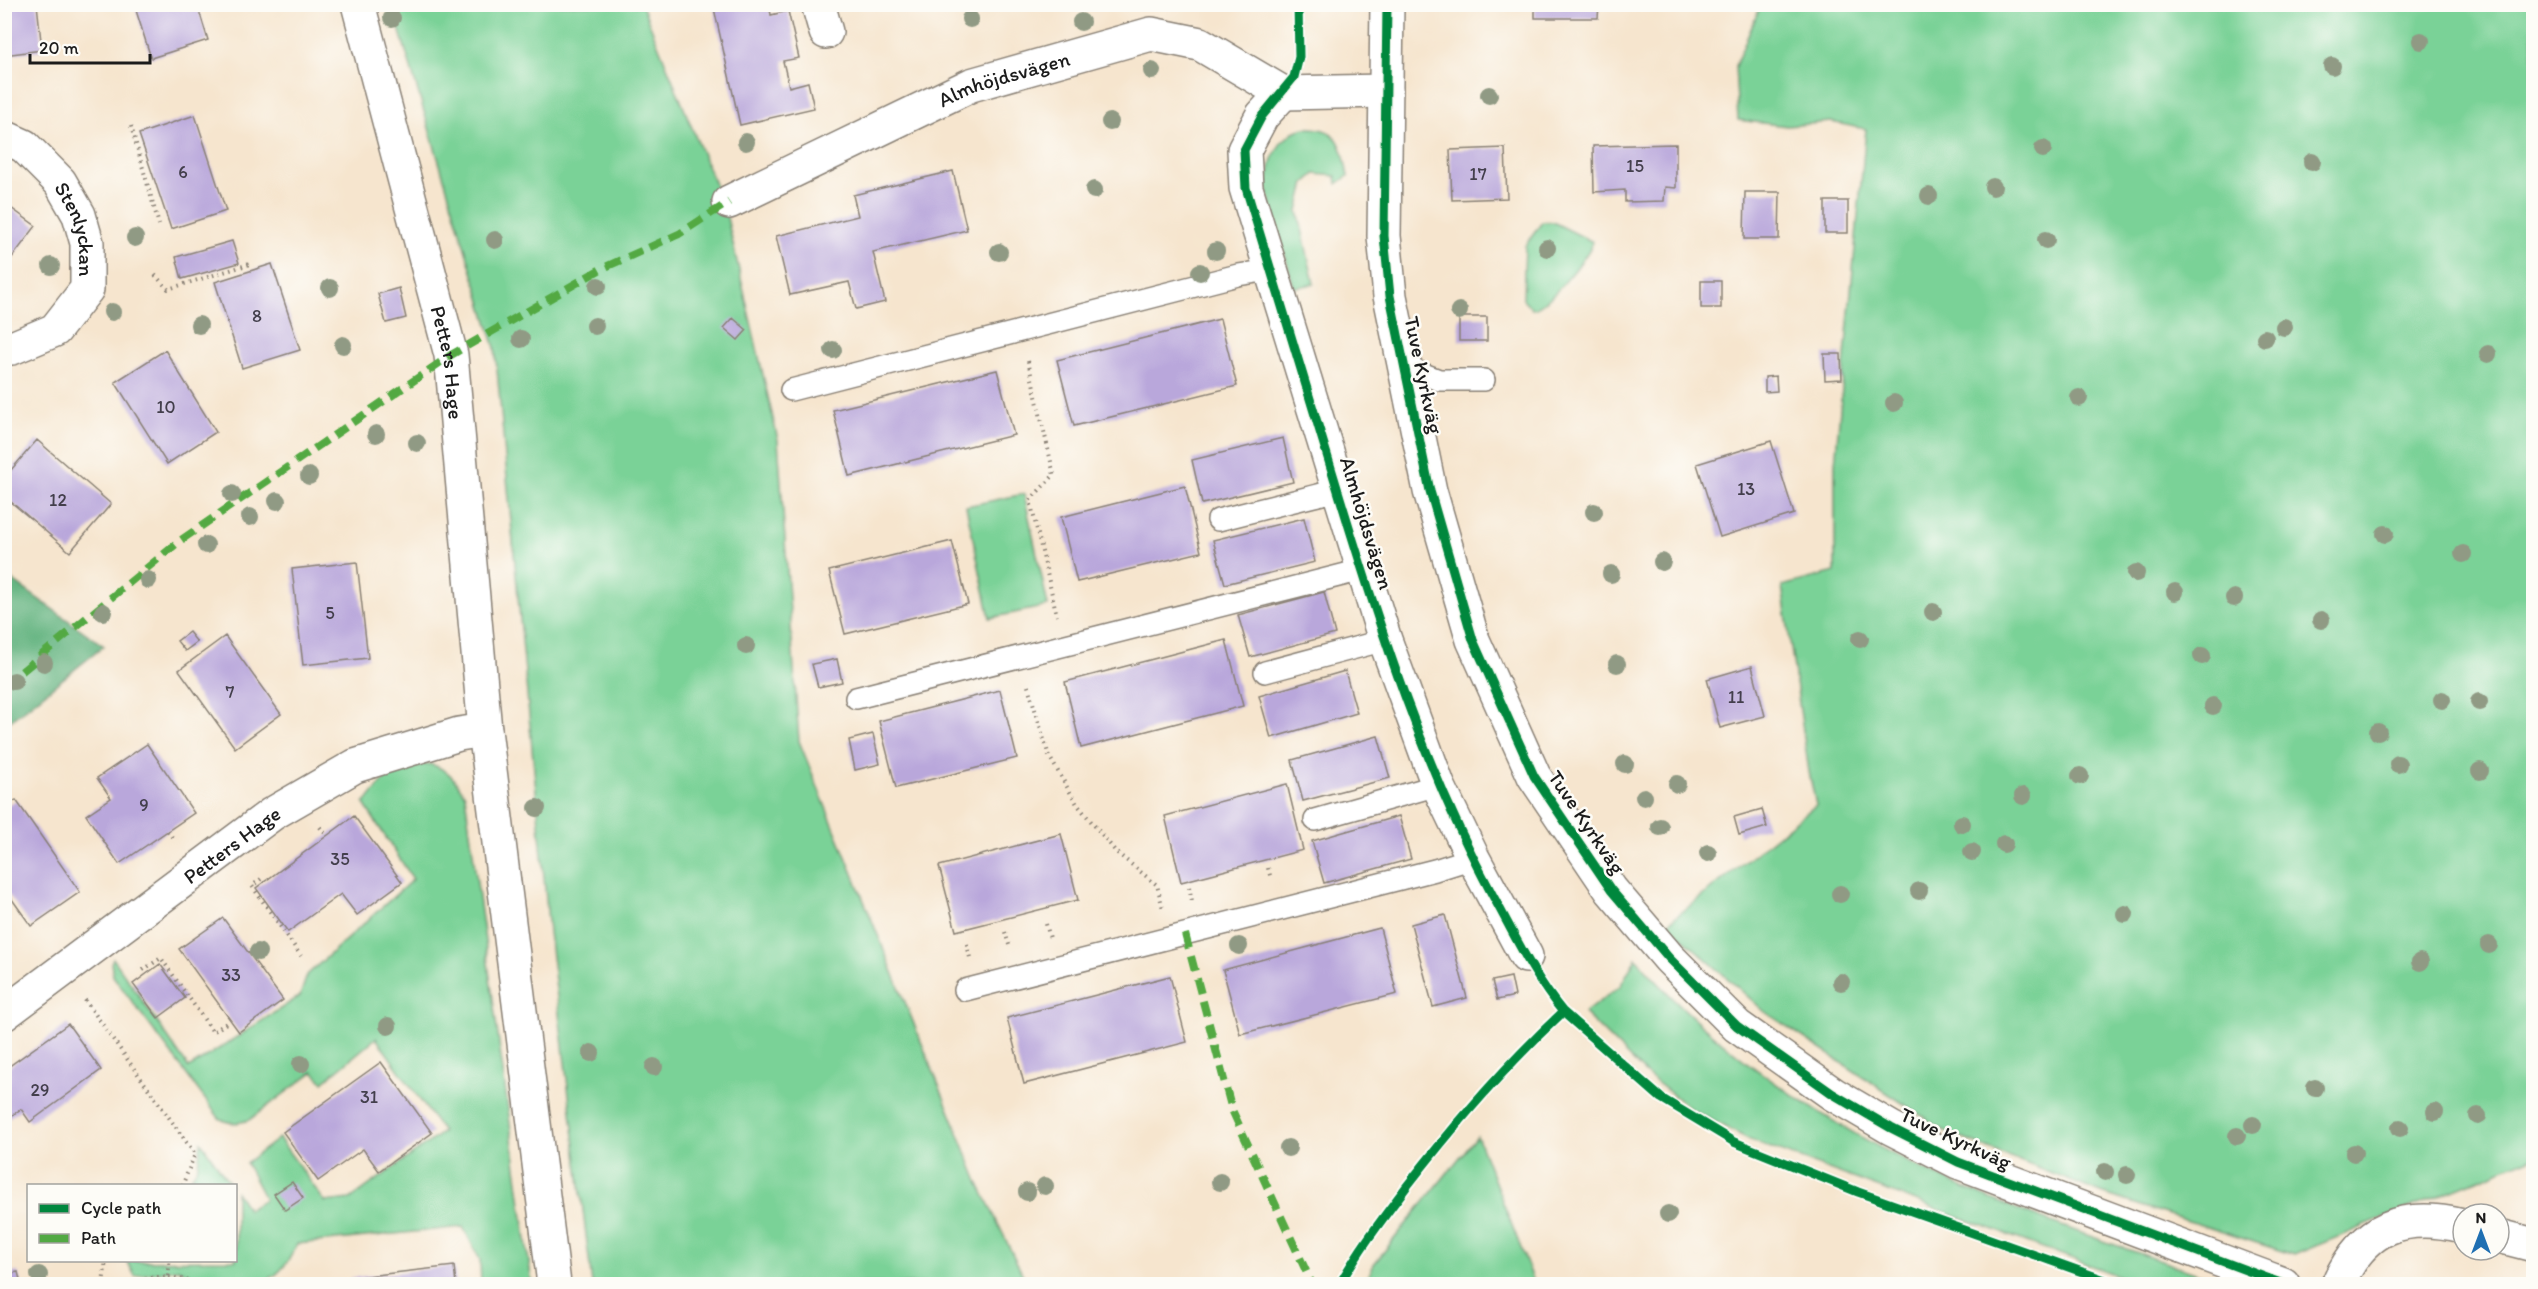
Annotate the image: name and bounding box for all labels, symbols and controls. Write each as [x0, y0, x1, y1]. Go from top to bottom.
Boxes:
scale bar [30, 27, 150, 65]
text: 20 m [39, 37, 79, 59]
street label: Almhöjdsvägen [934, 45, 1073, 112]
house number: 15 [1626, 155, 1644, 177]
house number: 6 [178, 161, 188, 183]
house number: 17 [1469, 163, 1487, 185]
street label: Stenlyckan [50, 177, 100, 277]
street label: Petters Hage [426, 303, 469, 420]
house number: 8 [252, 305, 262, 327]
street label: Tuve Kyrkväg [1399, 314, 1449, 436]
house number: 10 [156, 396, 176, 418]
street label: Almhöjdsvägen [1335, 454, 1399, 592]
house number: 13 [1737, 478, 1755, 500]
house number: 12 [49, 489, 67, 511]
house number: 5 [325, 602, 335, 624]
house number: 7 [226, 681, 235, 703]
house number: 11 [1728, 686, 1744, 708]
street label: Tuve Kyrkväg [1543, 765, 1631, 879]
house number: 9 [139, 794, 149, 816]
street label: Petters Hage [178, 800, 284, 889]
house number: 35 [330, 848, 350, 870]
house number: 33 [221, 964, 241, 986]
house number: 29 [31, 1079, 49, 1101]
house number: 31 [360, 1086, 378, 1108]
street label: Tuve Kyrkväg [1896, 1101, 2016, 1175]
legend [27, 1184, 237, 1262]
text: Cycle path [81, 1197, 162, 1219]
north arrow [2451, 1202, 2511, 1262]
text: N [2476, 1208, 2486, 1227]
text: Path [81, 1227, 116, 1249]

